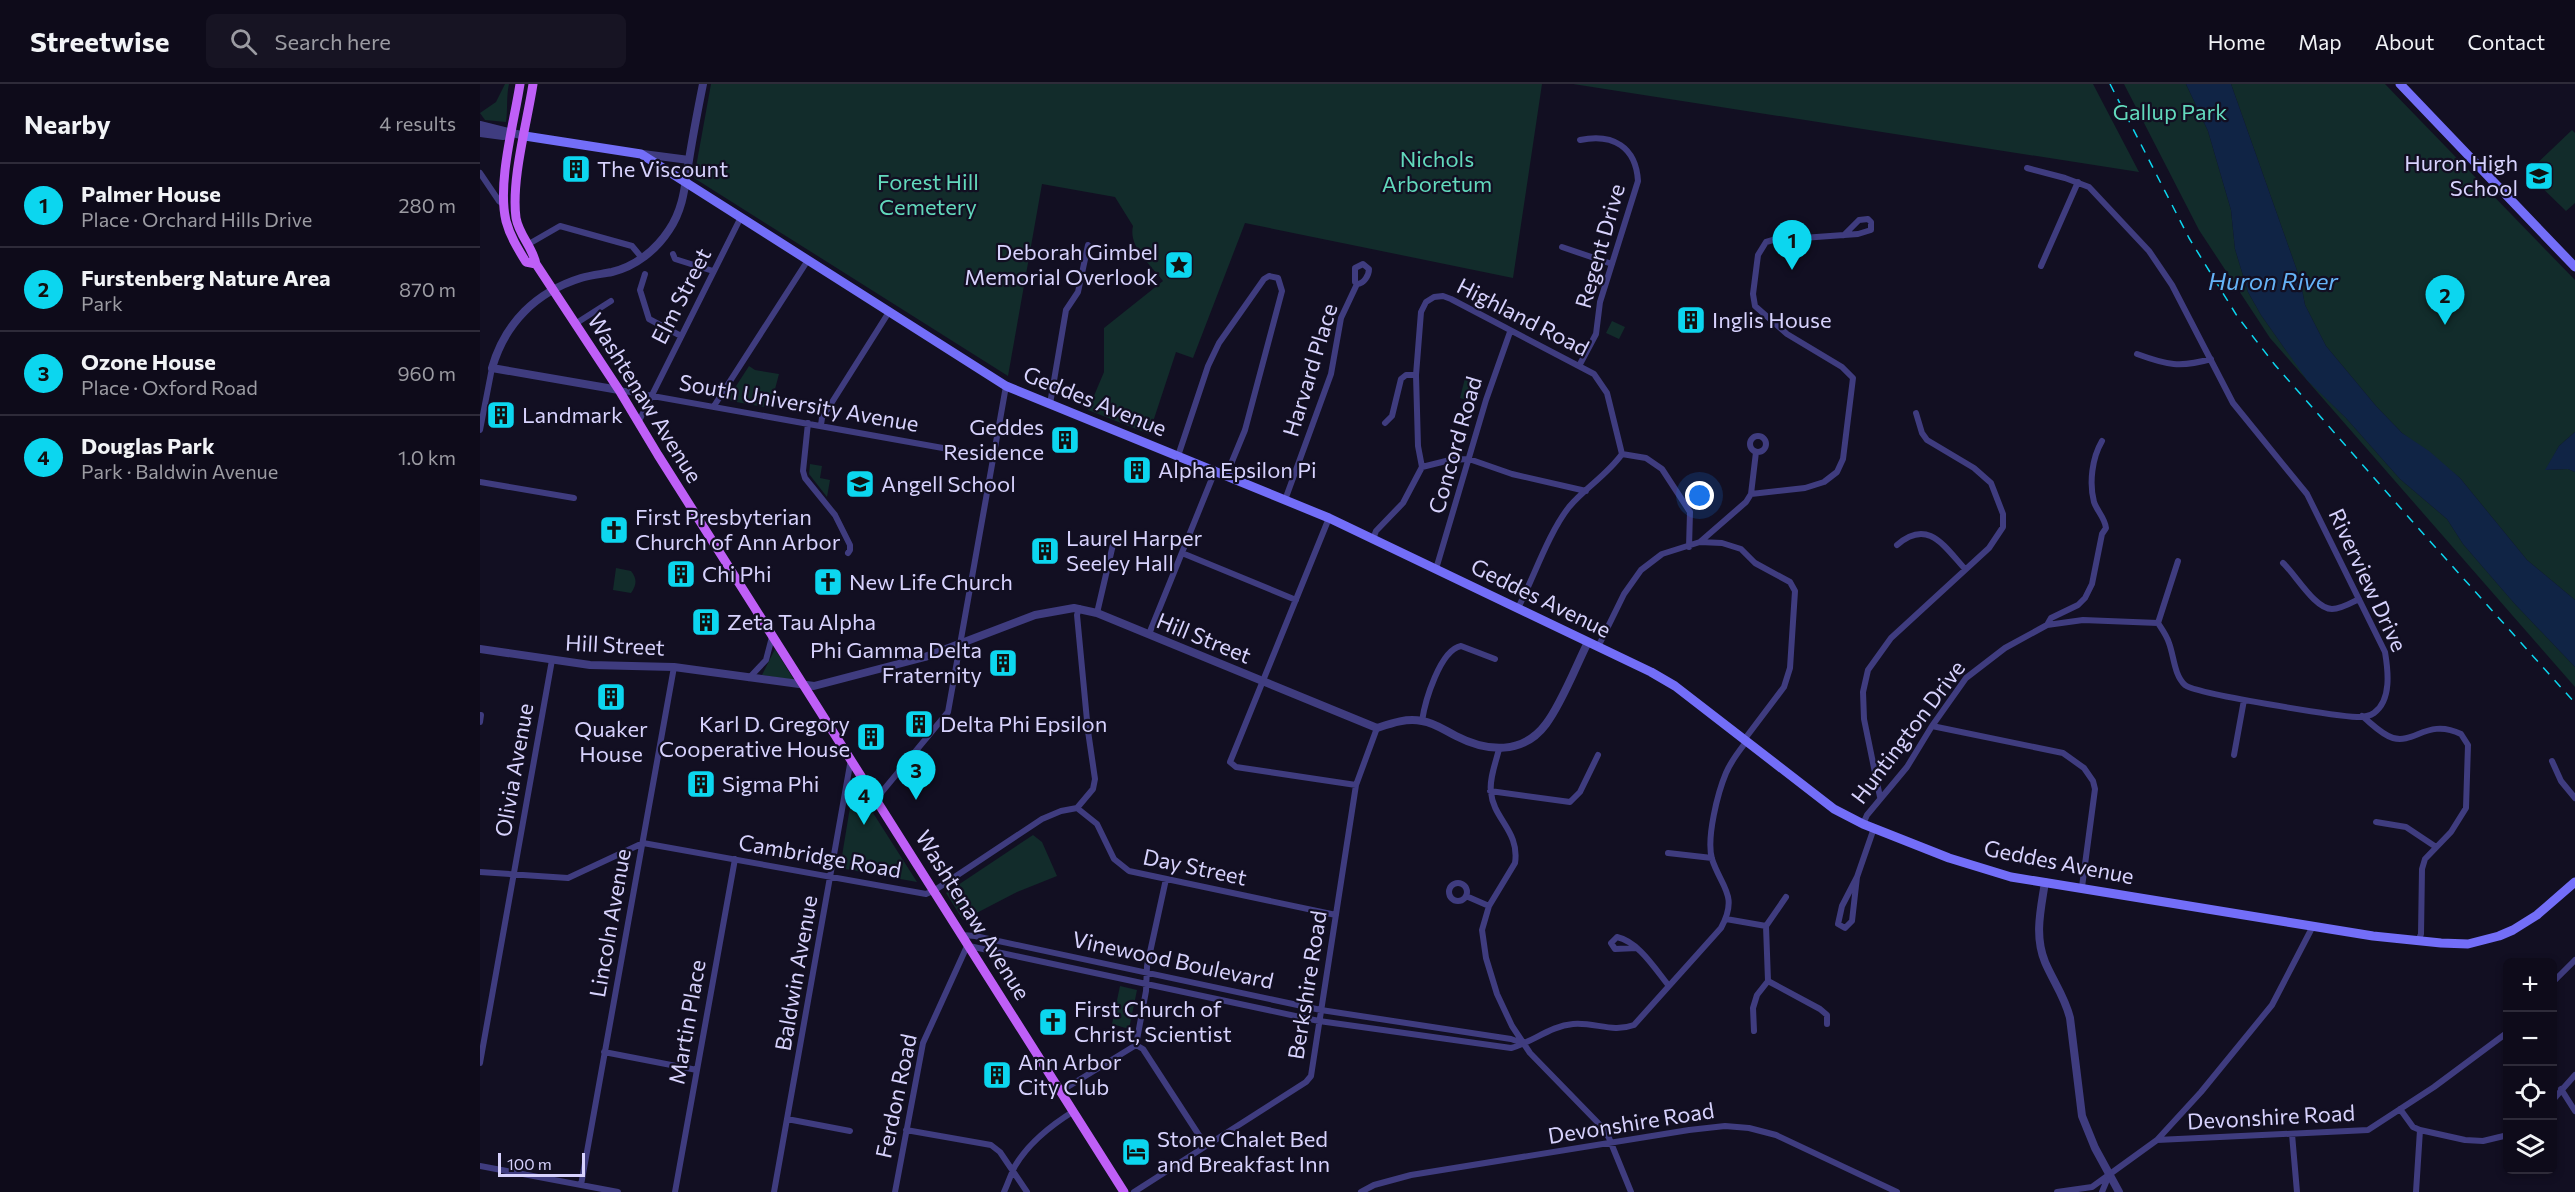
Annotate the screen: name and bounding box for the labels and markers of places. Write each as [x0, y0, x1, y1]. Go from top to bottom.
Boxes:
place label: Huron High School [2404, 149, 2518, 201]
building icon: The Viscount [560, 153, 592, 185]
place label: The Viscount [597, 155, 728, 182]
school or university icon: Huron High School [2523, 160, 2555, 192]
pin: 1 [1772, 220, 1812, 270]
place label: Deborah Gimbel Memorial Overlook [964, 238, 1158, 290]
place icon: Deborah Gimbel Memorial Overlook [1163, 249, 1195, 281]
pin: 2 [2426, 276, 2464, 325]
building icon: Inglis House [1675, 304, 1707, 336]
place label: Inglis House [1712, 306, 1832, 333]
building icon: Landmark [485, 399, 517, 431]
place label: Landmark [522, 401, 623, 428]
place label: Geddes Residence [943, 413, 1044, 465]
building icon: Geddes Residence [1049, 424, 1081, 456]
building icon: Alpha Epsilon Pi [1121, 454, 1153, 486]
place label: Alpha Epsilon Pi [1158, 456, 1317, 483]
school or university icon: Angell School [844, 468, 876, 500]
place label: Angell School [881, 470, 1016, 497]
place label: First Presbyterian Church of Ann Arbor [635, 503, 841, 555]
church icon: First Presbyterian Church of Ann Arbor [598, 514, 630, 546]
place label: Laurel Harper Seeley Hall [1066, 524, 1203, 576]
building icon: Laurel Harper Seeley Hall [1029, 535, 1061, 567]
building icon: Chi Phi [665, 558, 697, 590]
place label: Chi Phi [702, 560, 772, 587]
church icon: New Life Church [812, 566, 844, 598]
place label: New Life Church [849, 568, 1013, 595]
building icon: Zeta Tau Alpha [690, 606, 722, 638]
place label: Zeta Tau Alpha [727, 608, 876, 635]
place label: Phi Gamma Delta Fraternity [810, 636, 982, 688]
building icon: Phi Gamma Delta Fraternity [987, 647, 1019, 679]
building icon: Quaker House [595, 681, 627, 713]
building icon: Delta Phi Epsilon [903, 708, 935, 740]
place label: Karl D. Gregory Cooperative House [659, 710, 850, 762]
place label: Delta Phi Epsilon [940, 710, 1107, 737]
place label: Quaker House [574, 715, 648, 767]
building icon: Karl D. Gregory Cooperative House [855, 721, 887, 753]
pin: 3 [896, 750, 936, 800]
building icon: Sigma Phi [685, 768, 717, 800]
place label: Sigma Phi [722, 770, 819, 797]
pin: 4 [844, 776, 884, 825]
place label: First Church of Christ, Scientist [1074, 995, 1232, 1047]
church icon: First Church of Christ, Scientist [1037, 1006, 1069, 1038]
place label: Ann Arbor City Club [1018, 1048, 1122, 1100]
building icon: Ann Arbor City Club [981, 1059, 1013, 1091]
place label: Stone Chalet Bed and Breakfast Inn [1157, 1125, 1330, 1177]
hotel icon: Stone Chalet Bed and Breakfast Inn [1120, 1136, 1152, 1168]

